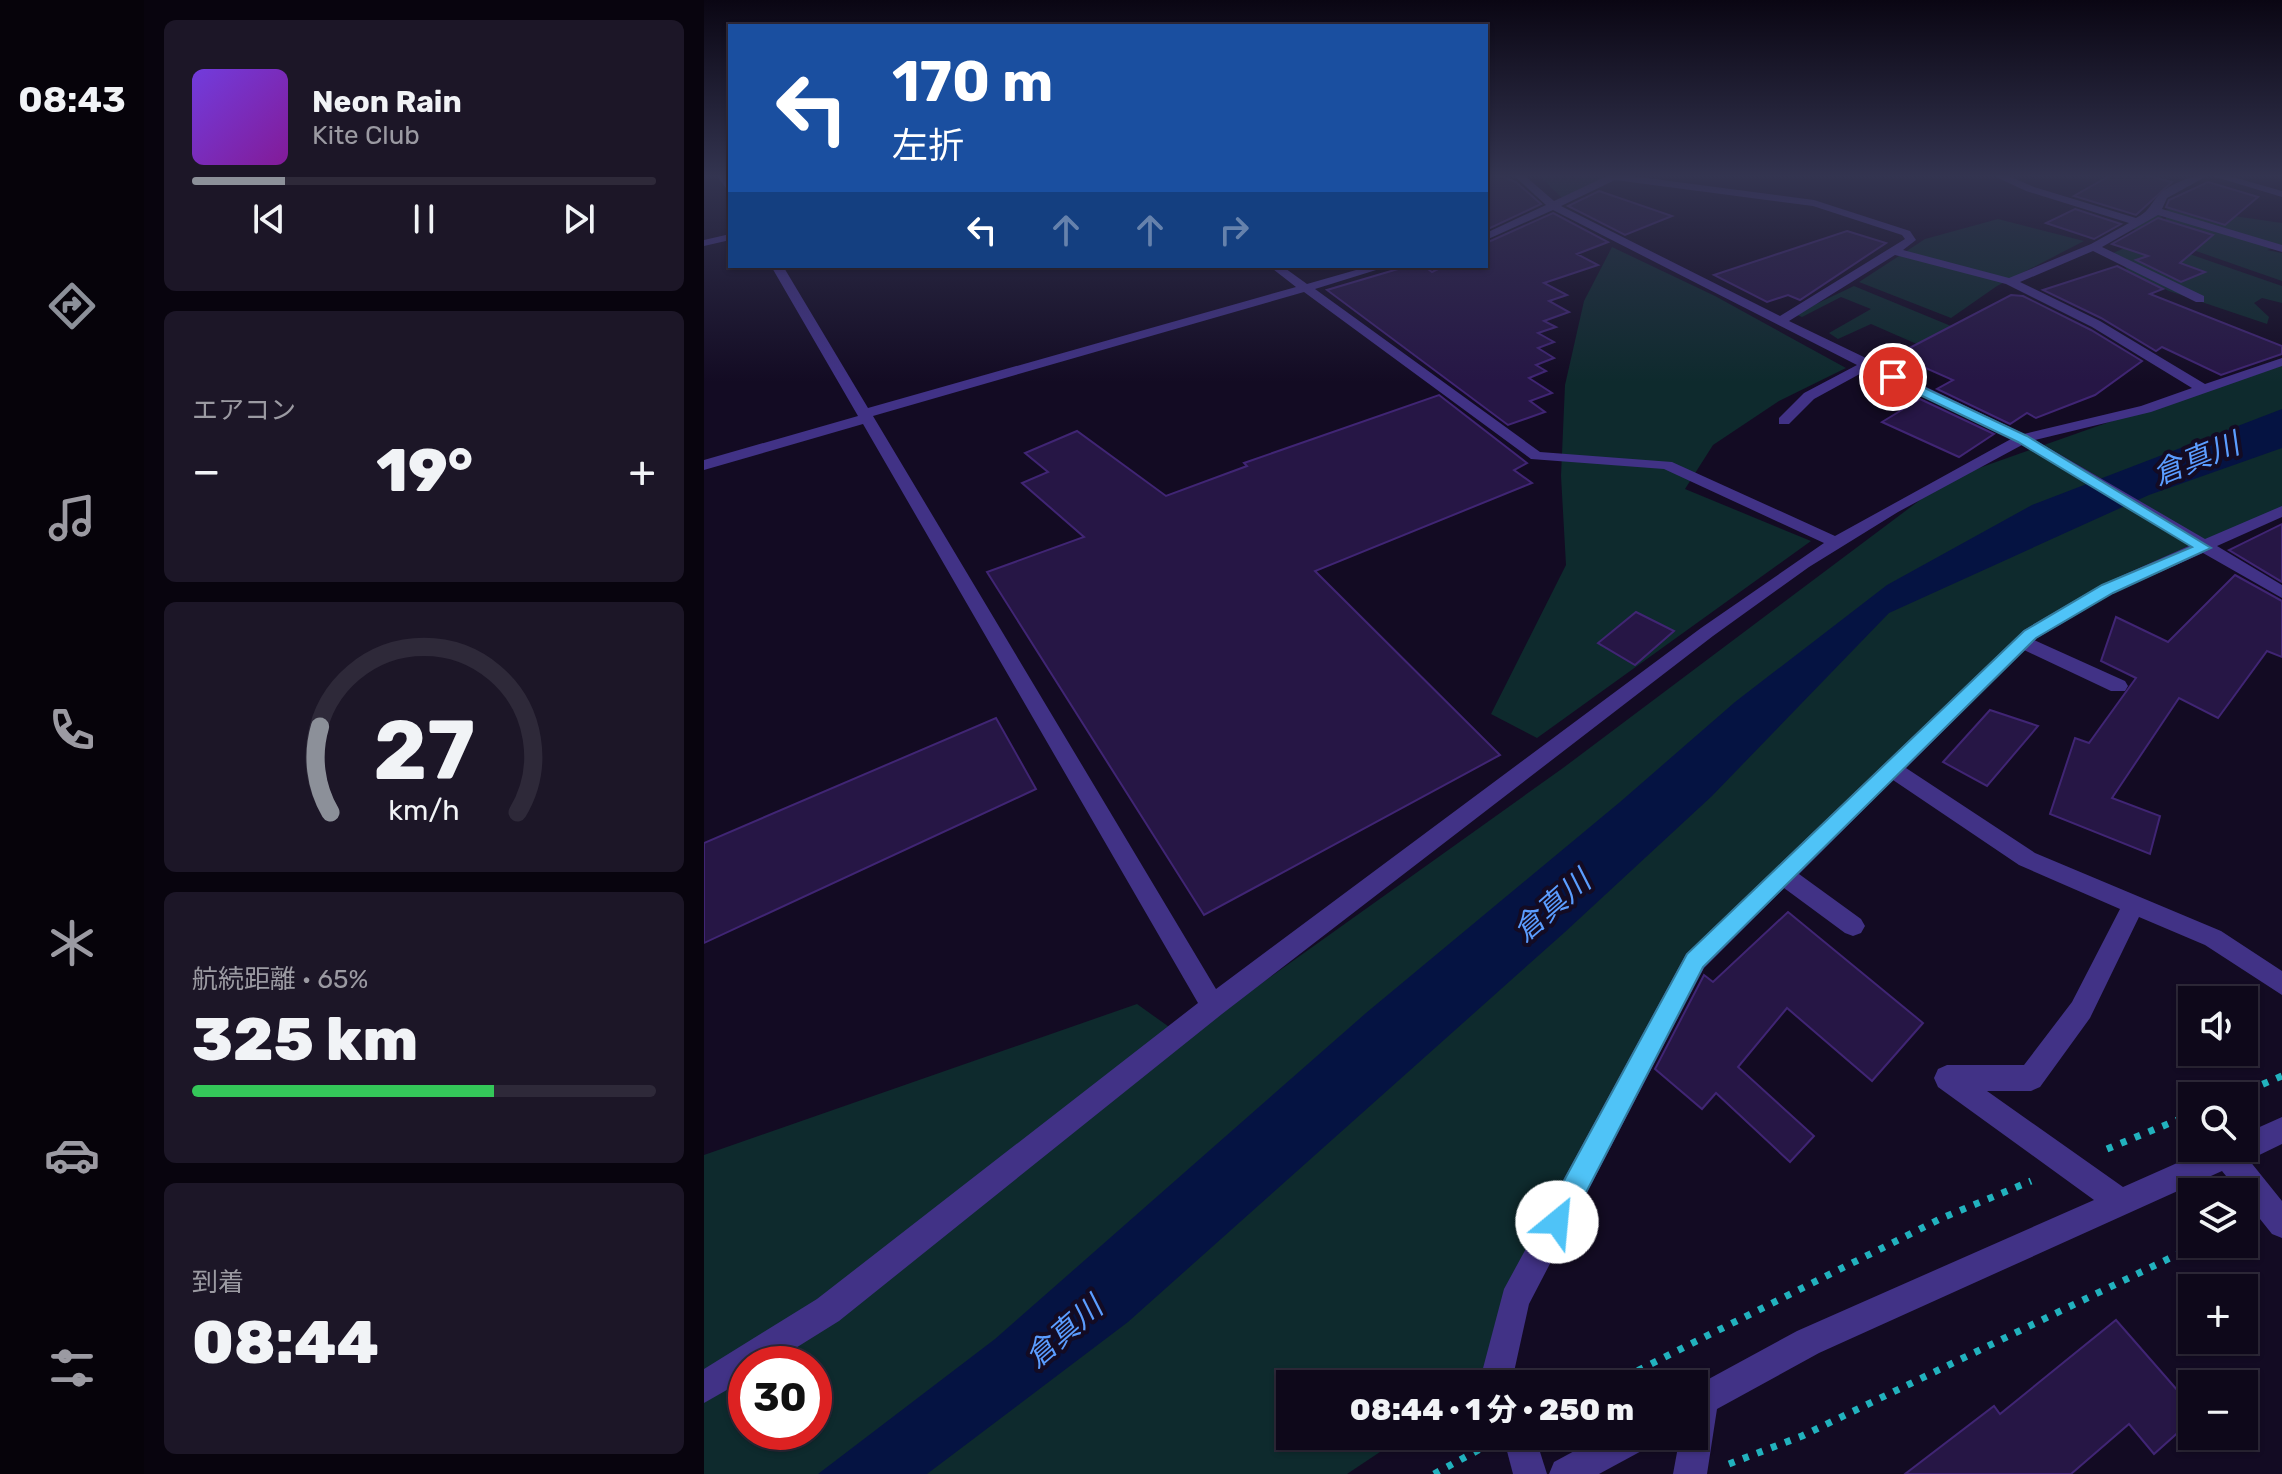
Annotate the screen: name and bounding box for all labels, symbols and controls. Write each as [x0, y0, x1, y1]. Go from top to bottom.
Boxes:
text: 170 m [892, 49, 1053, 115]
icon: left [760, 56, 864, 160]
text: 08:43 [18, 78, 126, 121]
text: Neon Rain [312, 84, 462, 120]
text: Kite Club [312, 120, 420, 151]
text: 左折 [892, 124, 964, 167]
icon: previous [247, 197, 291, 241]
icon: pause [402, 197, 446, 241]
icon: next [557, 197, 601, 241]
icon: left [960, 208, 1004, 252]
icon: ahead [1044, 208, 1088, 252]
icon: ahead [1128, 208, 1172, 252]
icon: right [1212, 208, 1256, 252]
icon: directions [44, 278, 100, 334]
pin [1859, 343, 1927, 411]
icon: arrive [1871, 355, 1915, 399]
text: エアコン [192, 395, 296, 426]
water label: 倉真川 [2148, 424, 2247, 493]
text: 19° [376, 435, 473, 506]
text: − [192, 445, 221, 497]
text: + [629, 445, 656, 497]
icon: music [44, 490, 100, 546]
text: 27 [373, 701, 475, 800]
icon: phone [44, 702, 100, 758]
text: km/h [388, 793, 460, 827]
water label: 倉真川 [1506, 861, 1600, 949]
icon: climate [44, 915, 100, 971]
text: 航続距離 · 65% [192, 964, 368, 995]
map controls [2178, 986, 2258, 1450]
button: sound [2178, 986, 2258, 1066]
text: 325 km [192, 1004, 418, 1075]
button: search [2178, 1082, 2258, 1162]
icon: car [44, 1127, 100, 1183]
button: layers [2178, 1178, 2258, 1258]
position arrow [1515, 1180, 1599, 1264]
text: 到着 [192, 1267, 244, 1298]
button: + [2178, 1274, 2258, 1354]
water label: 倉真川 [1018, 1287, 1112, 1375]
text: 08:44 [192, 1307, 379, 1378]
icon: filters [44, 1340, 100, 1396]
speed limit sign: 30 [728, 1346, 832, 1450]
button: − [2178, 1370, 2258, 1450]
text: 08:44 · 1 分 · 250 m [1350, 1392, 1634, 1428]

